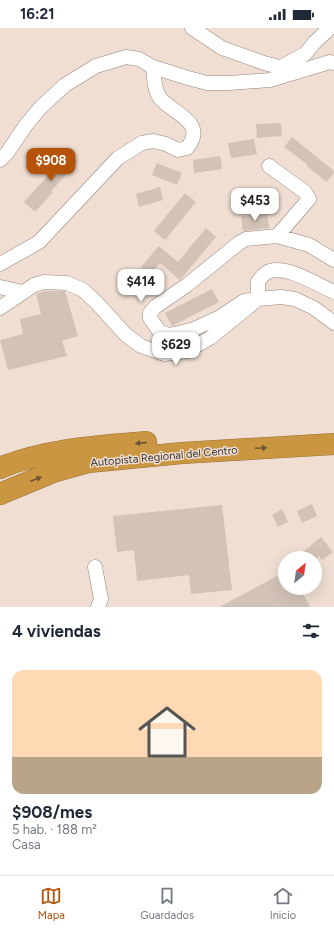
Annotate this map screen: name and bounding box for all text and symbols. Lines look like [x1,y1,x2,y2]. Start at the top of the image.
text: 16:21 [20,5,55,23]
pin: $908 [27,148,75,182]
text: $908 [35,153,67,168]
pin: $453 [231,188,279,222]
text: $453 [240,193,270,208]
pin: $414 [117,269,165,303]
text: $414 [126,274,156,289]
pin: $629 [152,332,200,366]
text: $629 [161,337,191,352]
one-way arrow [135,439,147,446]
street label: Autopista Regional del Centro [90,444,238,469]
one-way arrow [255,445,267,452]
one-way arrow [31,475,43,481]
north arrow [278,551,322,595]
map controls [278,551,322,595]
icon: filters [300,620,322,642]
text: 4 viviendas [12,621,101,641]
icon: home [131,696,203,768]
text: $908/mes [12,802,92,822]
text: 5 hab. · 188 m² [12,822,97,837]
text: Casa [12,837,41,852]
tab: Mapa [38,885,65,922]
tab: Guardados [140,885,194,922]
tab: Inicio [270,885,296,922]

